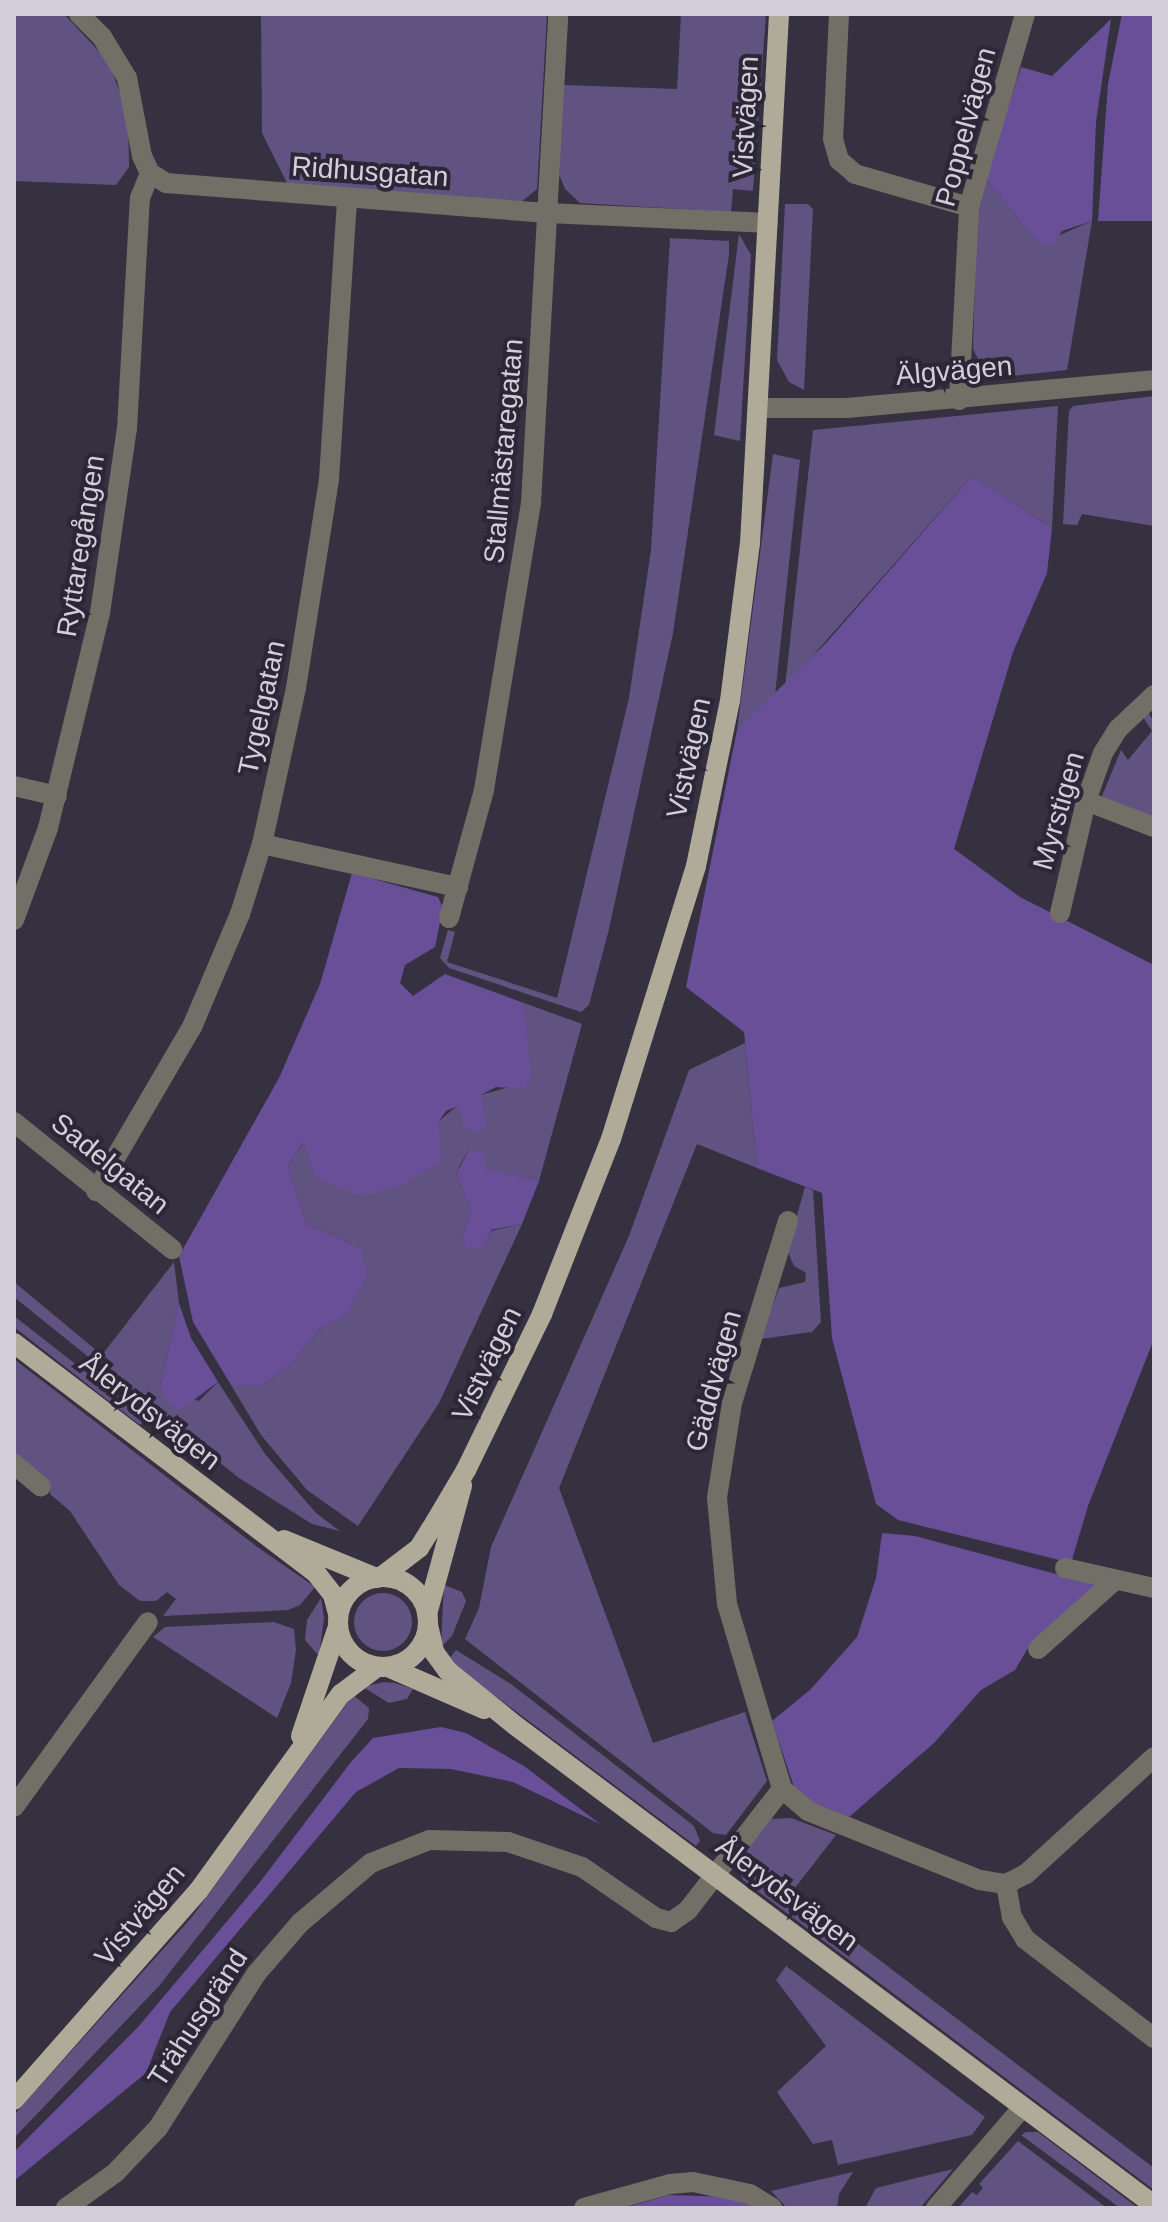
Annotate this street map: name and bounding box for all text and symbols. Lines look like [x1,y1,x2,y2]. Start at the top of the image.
street label: Poppelvägen [929,44,1003,210]
street label: Vistvägen [726,55,766,179]
street label: Ridhusgatan [290,150,450,194]
street label: Stallmästaregatan [477,337,531,565]
street label: Älgvägen [894,349,1014,393]
street label: Ryttaregången [50,453,112,639]
street label: Tygelgatan [231,638,293,778]
street label: Vistvägen [660,695,718,821]
street label: Myrstigen [1026,748,1092,874]
street label: Sadelgatan [44,1106,176,1222]
street label: Vistvägen [445,1302,529,1426]
street label: Gäddvägen [679,1307,749,1455]
street label: Ålerydsvägen [73,1347,227,1477]
street label: Ålerydsvägen [709,1830,865,1958]
street label: Vistvägen [88,1857,192,1973]
street label: Trähusgränd [141,1943,255,2093]

